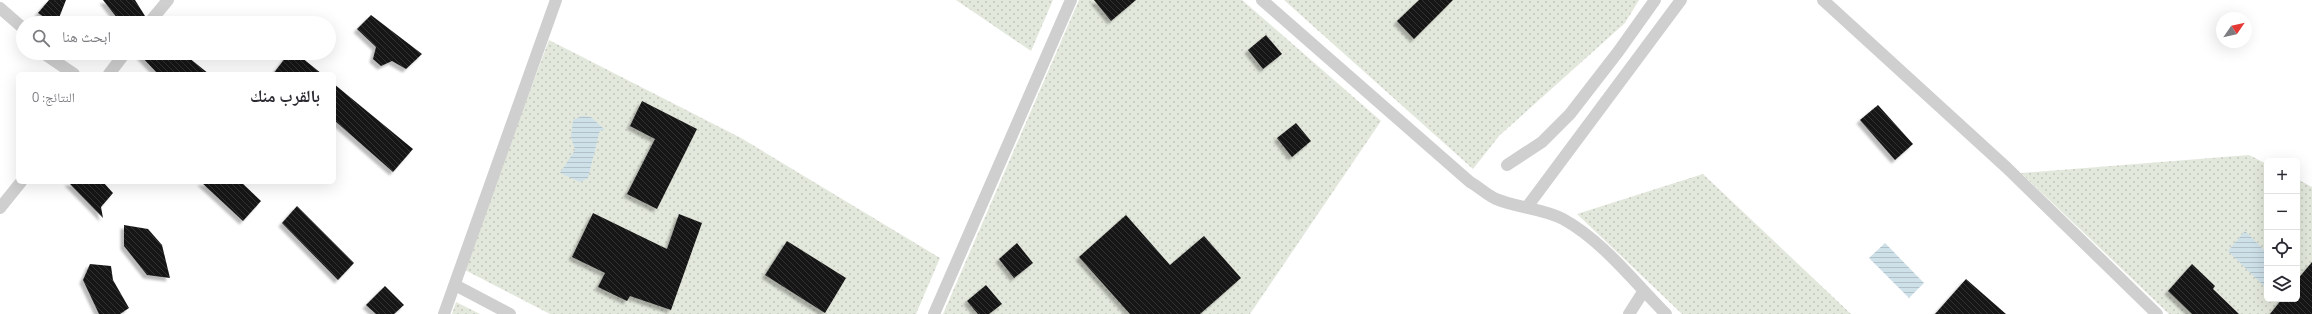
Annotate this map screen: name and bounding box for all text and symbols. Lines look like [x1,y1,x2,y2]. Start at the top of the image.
north arrow [2216,12,2252,48]
search box [16,16,336,60]
text: ابحث هنا [62,25,111,48]
icon: search [30,27,52,49]
text: بالقرب منك [250,83,320,109]
text: النتائج: 0 [32,87,75,107]
map controls [2264,158,2300,302]
button: + [2264,158,2300,194]
button: − [2264,194,2300,230]
button: locate [2264,230,2300,266]
button: layers [2264,266,2300,302]

